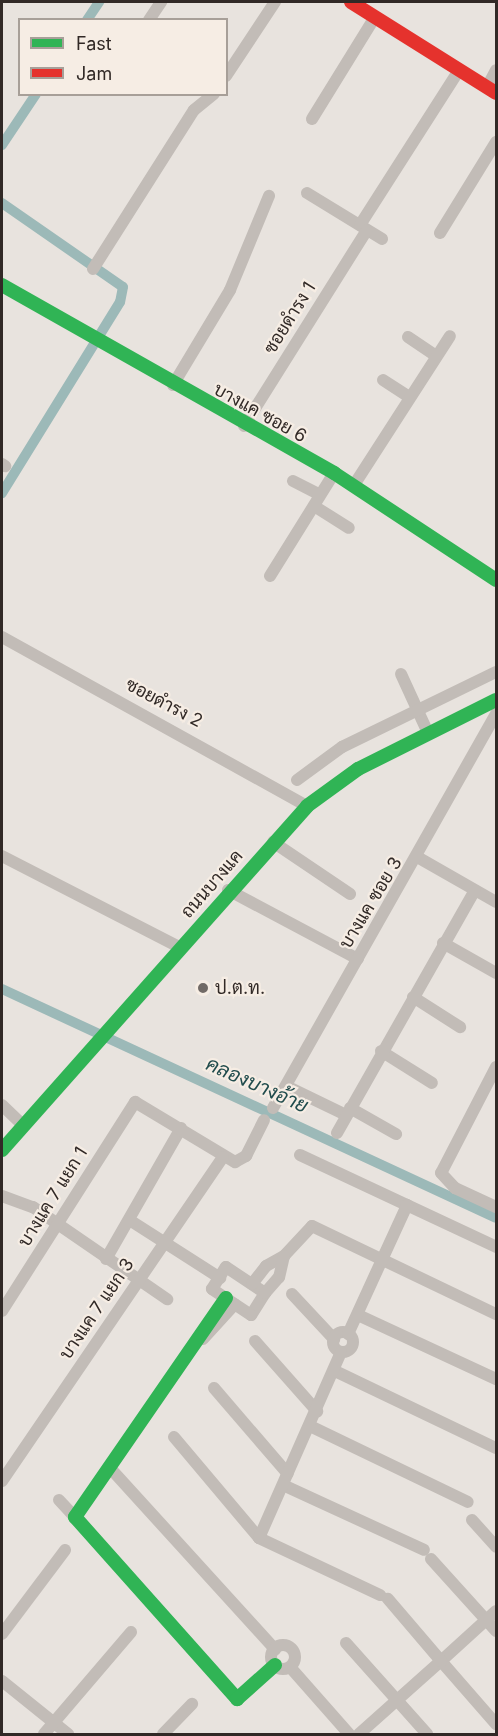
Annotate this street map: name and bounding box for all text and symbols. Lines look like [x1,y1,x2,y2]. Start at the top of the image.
legend [18,18,228,96]
text: Fast [76,33,112,54]
text: Jam [76,63,112,84]
street label: ซอยดำรง 1 [259,278,321,358]
street label: บางแค ซอย 6 [210,379,310,447]
street label: ซอยดำรง 2 [122,674,206,732]
street label: ถนนบางแค [177,846,247,922]
street label: บางแค ซอย 3 [335,853,407,953]
place label: ป.ต.ท. [215,977,265,999]
marker: ป.ต.ท. [196,981,210,995]
water label: คลองบางอ้าย [202,1052,312,1118]
street label: บางแค 7 แยก 1 [14,1143,92,1251]
street label: บางแค 7 แยก 3 [55,1254,139,1364]

